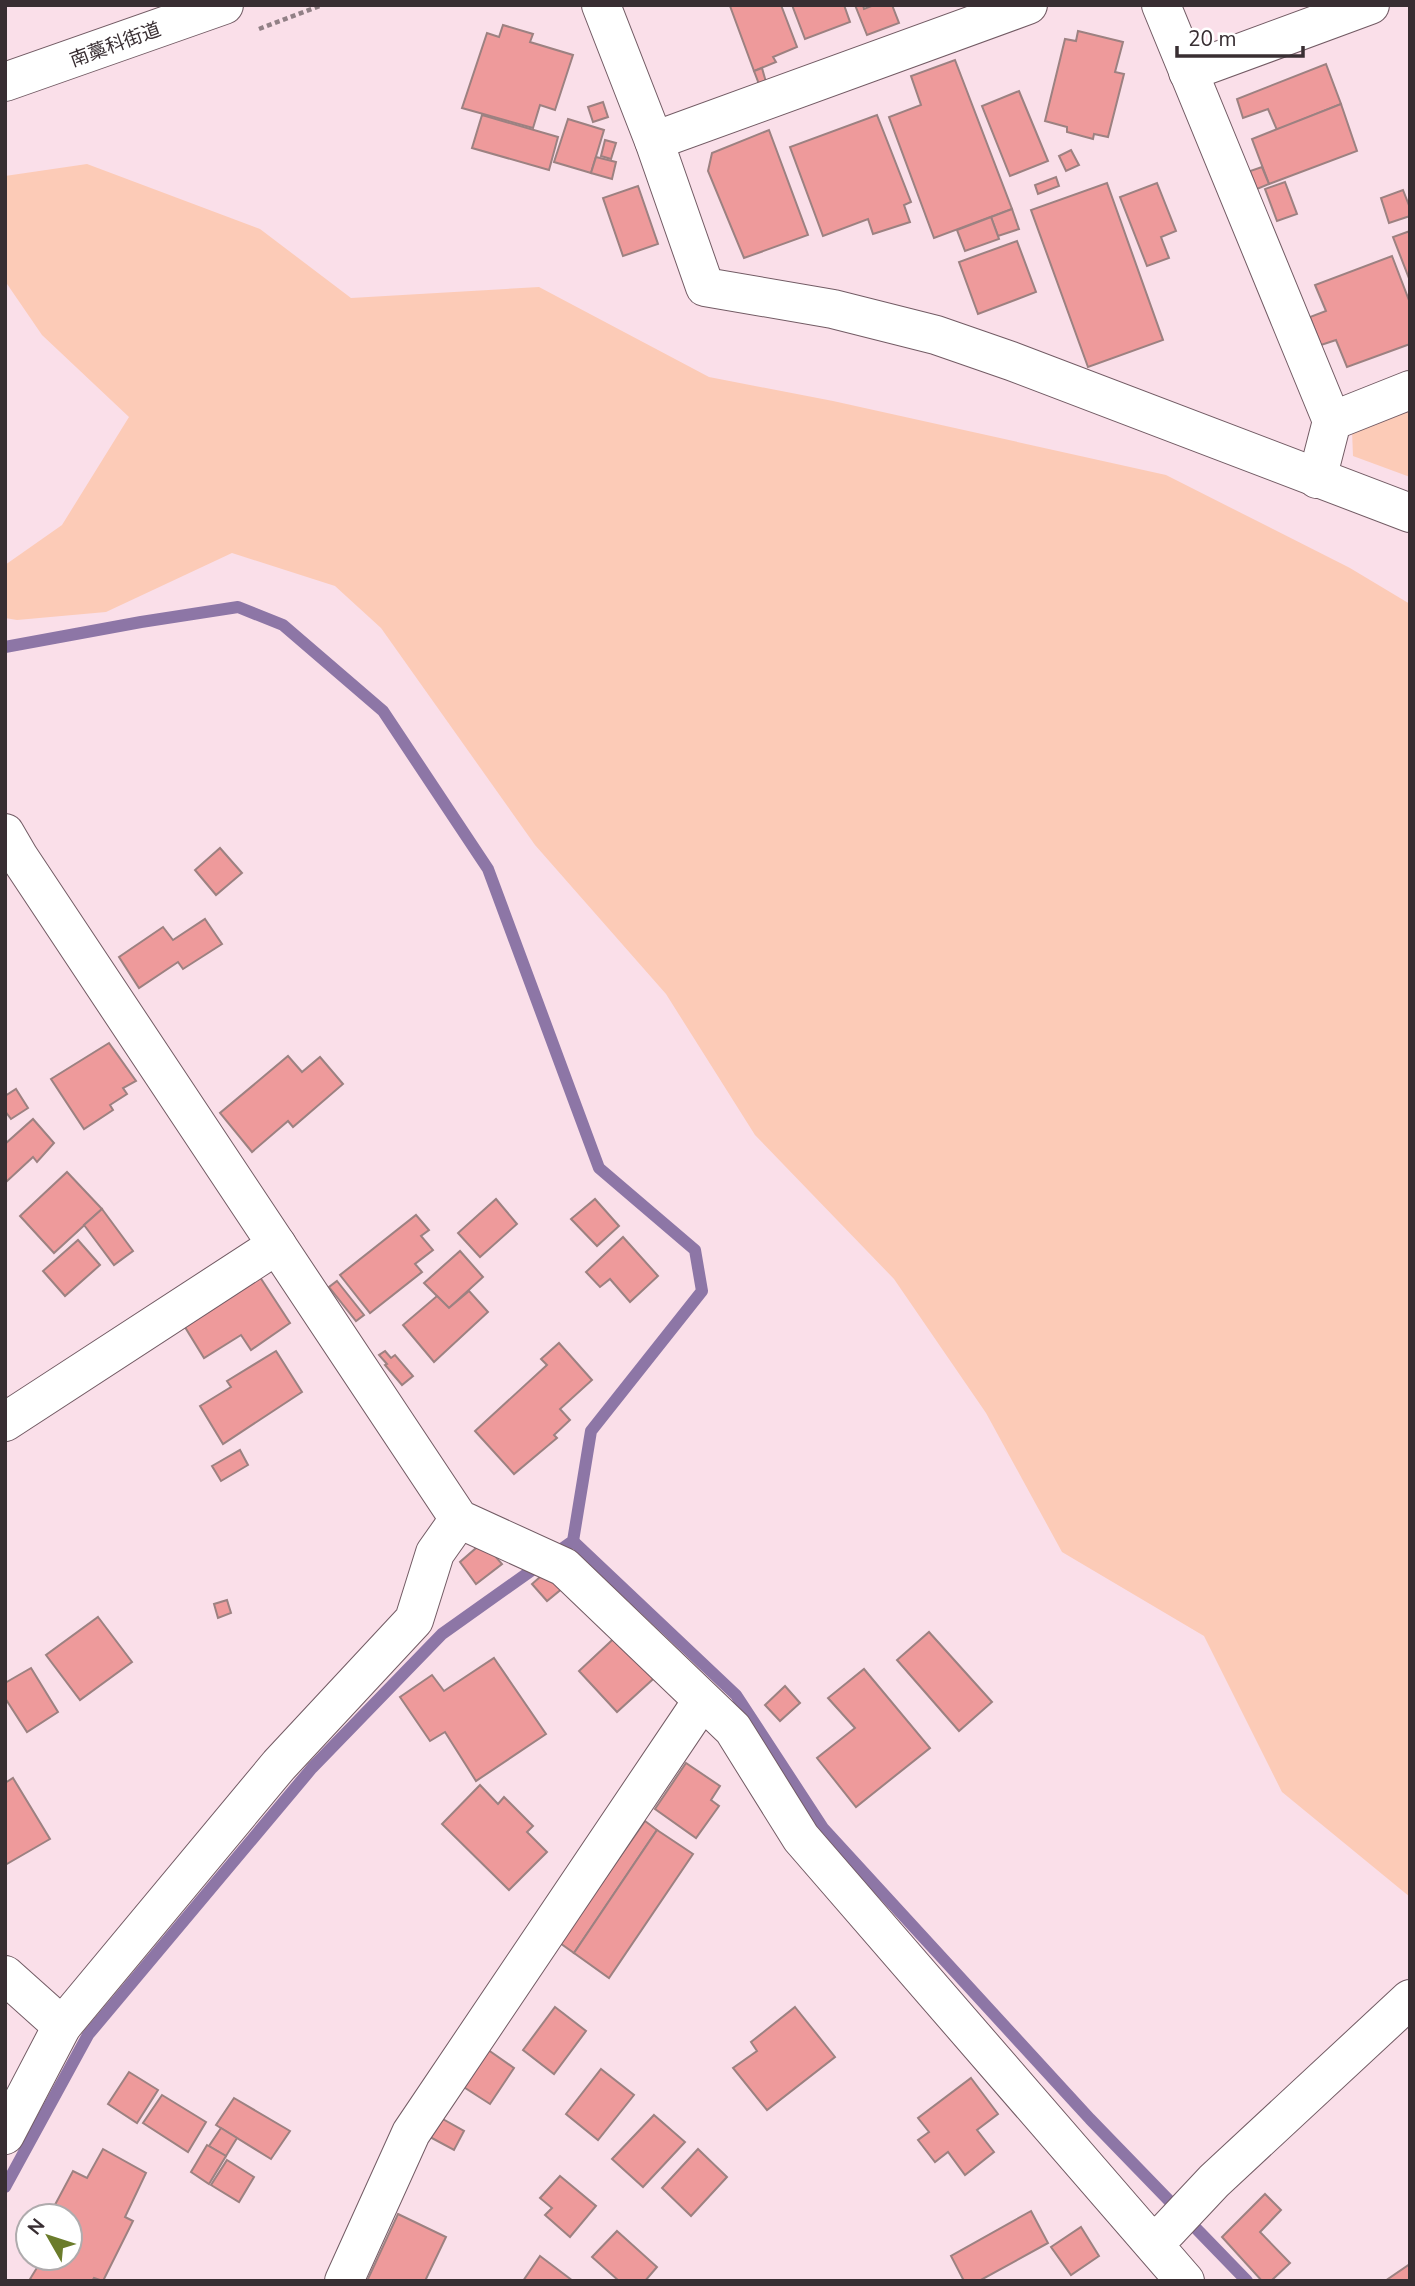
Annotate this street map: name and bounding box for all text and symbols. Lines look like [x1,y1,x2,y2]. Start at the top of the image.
scale bar [1177,14,1303,58]
street label: 南藁科街道 [66,16,164,73]
text: 20 m [1188,25,1237,53]
north arrow [14,2202,84,2272]
text: N [22,2213,51,2241]

